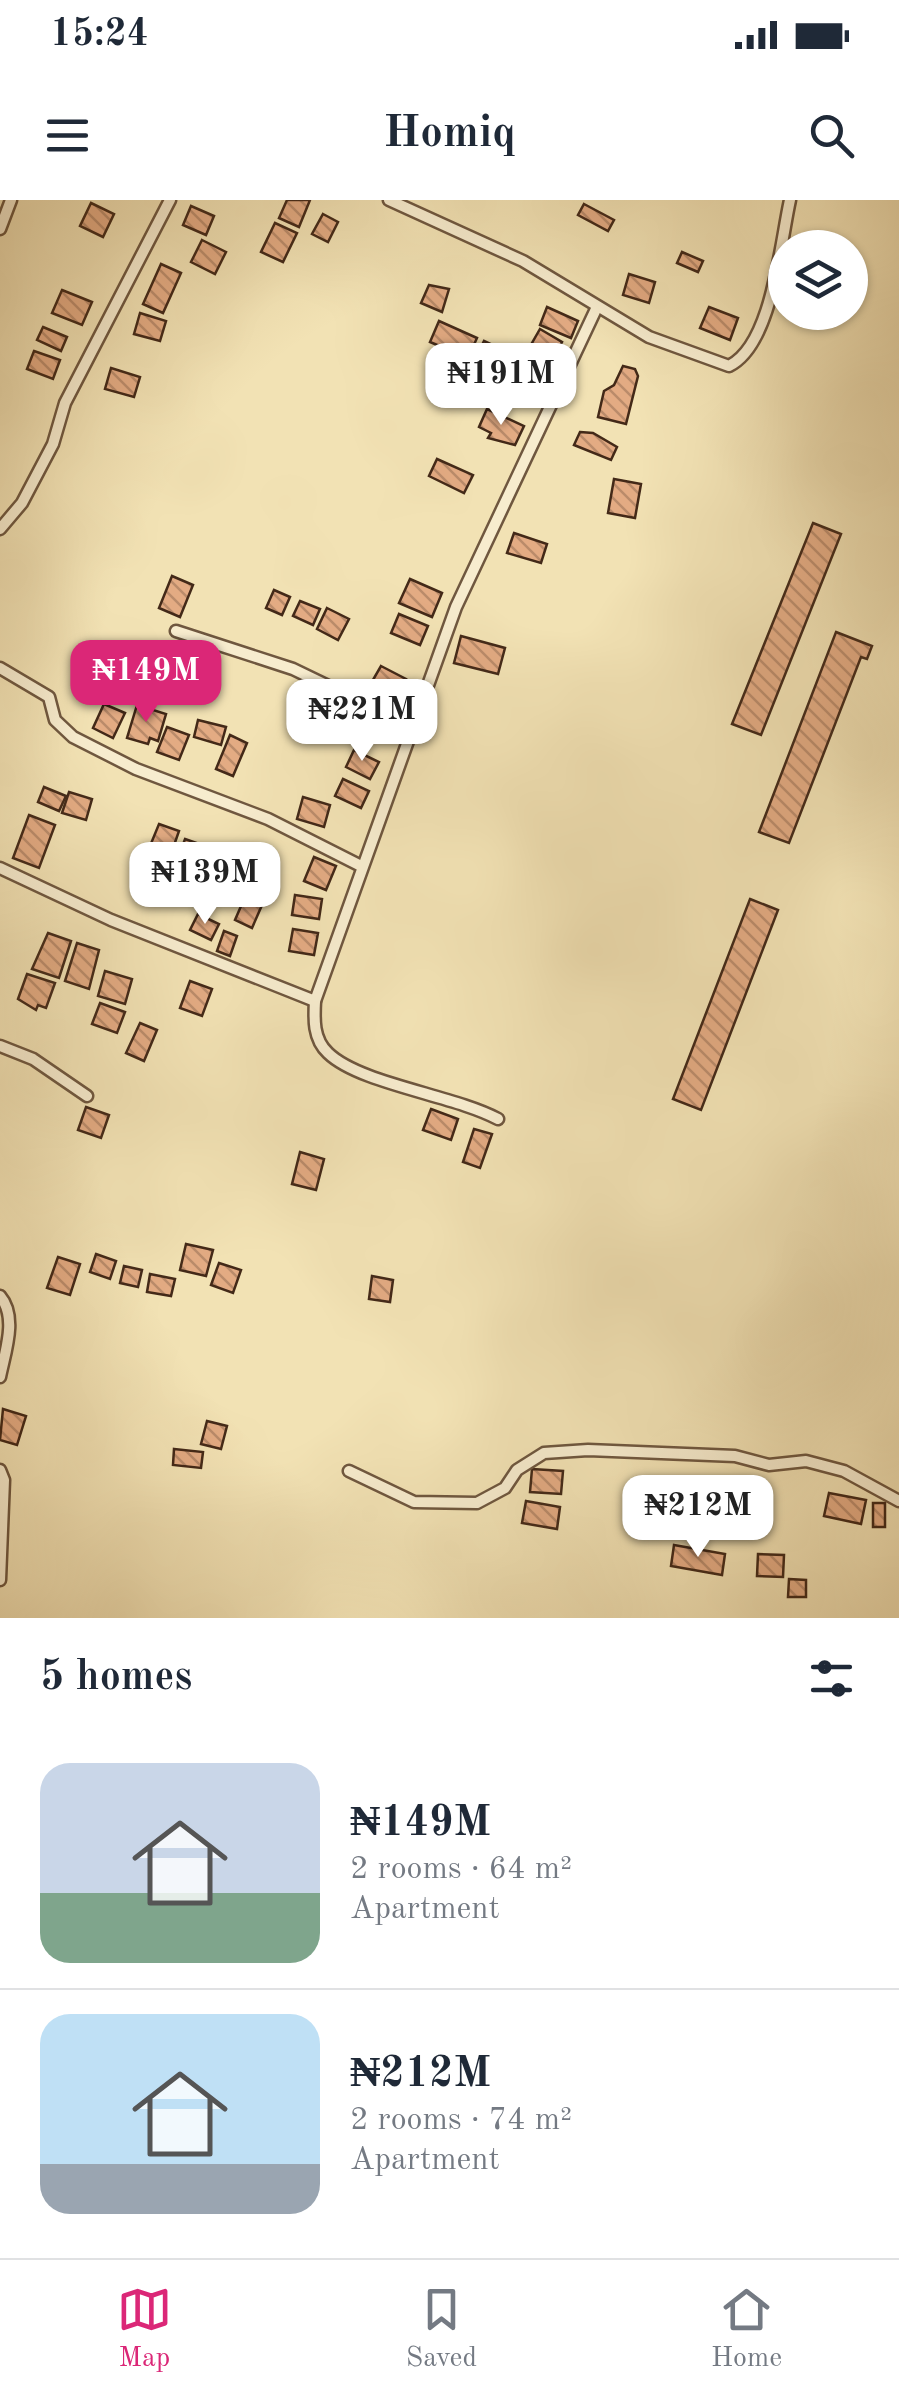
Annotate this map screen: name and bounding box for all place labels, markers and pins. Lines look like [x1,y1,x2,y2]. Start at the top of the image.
pin: ₦191M [431,343,571,428]
pin: ₦149M [76,640,216,725]
pin: ₦221M [292,679,432,764]
pin: ₦139M [135,842,275,927]
pin: ₦212M [628,1475,768,1560]

